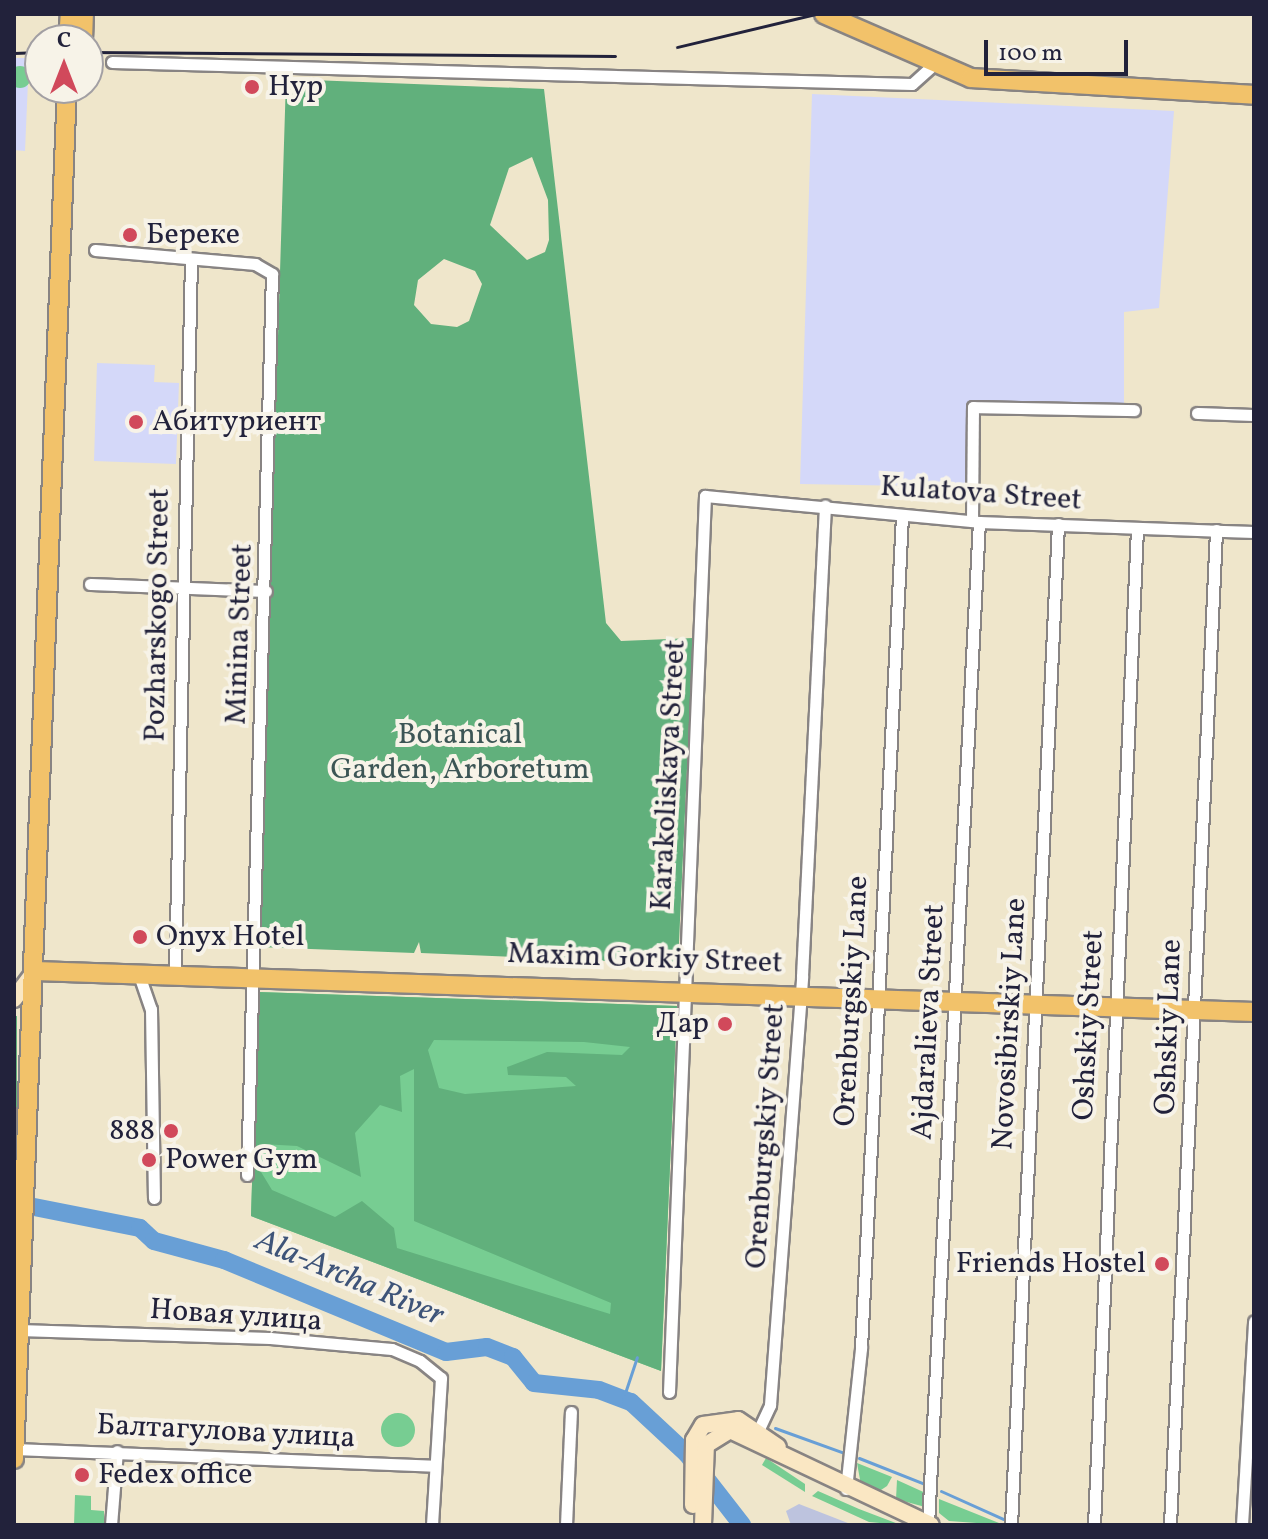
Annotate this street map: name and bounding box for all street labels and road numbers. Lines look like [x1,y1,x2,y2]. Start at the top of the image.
street label: Kulatova Street [879,469,1083,519]
street label: Pozharskogo Street [138,488,178,742]
street label: Minina Street [219,543,261,725]
street label: Karakoliskaya Street [644,639,694,911]
street label: Orenburgskiy Lane [827,874,877,1128]
street label: Novosibirskiy Lane [985,896,1035,1152]
street label: Ajdaralieva Street [905,903,953,1141]
street label: Oshskiy Street [1066,928,1112,1122]
street label: Maxim Gorkiy Street [506,936,784,982]
street label: Oshskiy Lane [1148,938,1190,1116]
street label: Orenburgskiy Street [739,1002,793,1270]
street label: Новая улица [148,1292,324,1340]
street label: Балтагулова улица [95,1407,357,1457]

